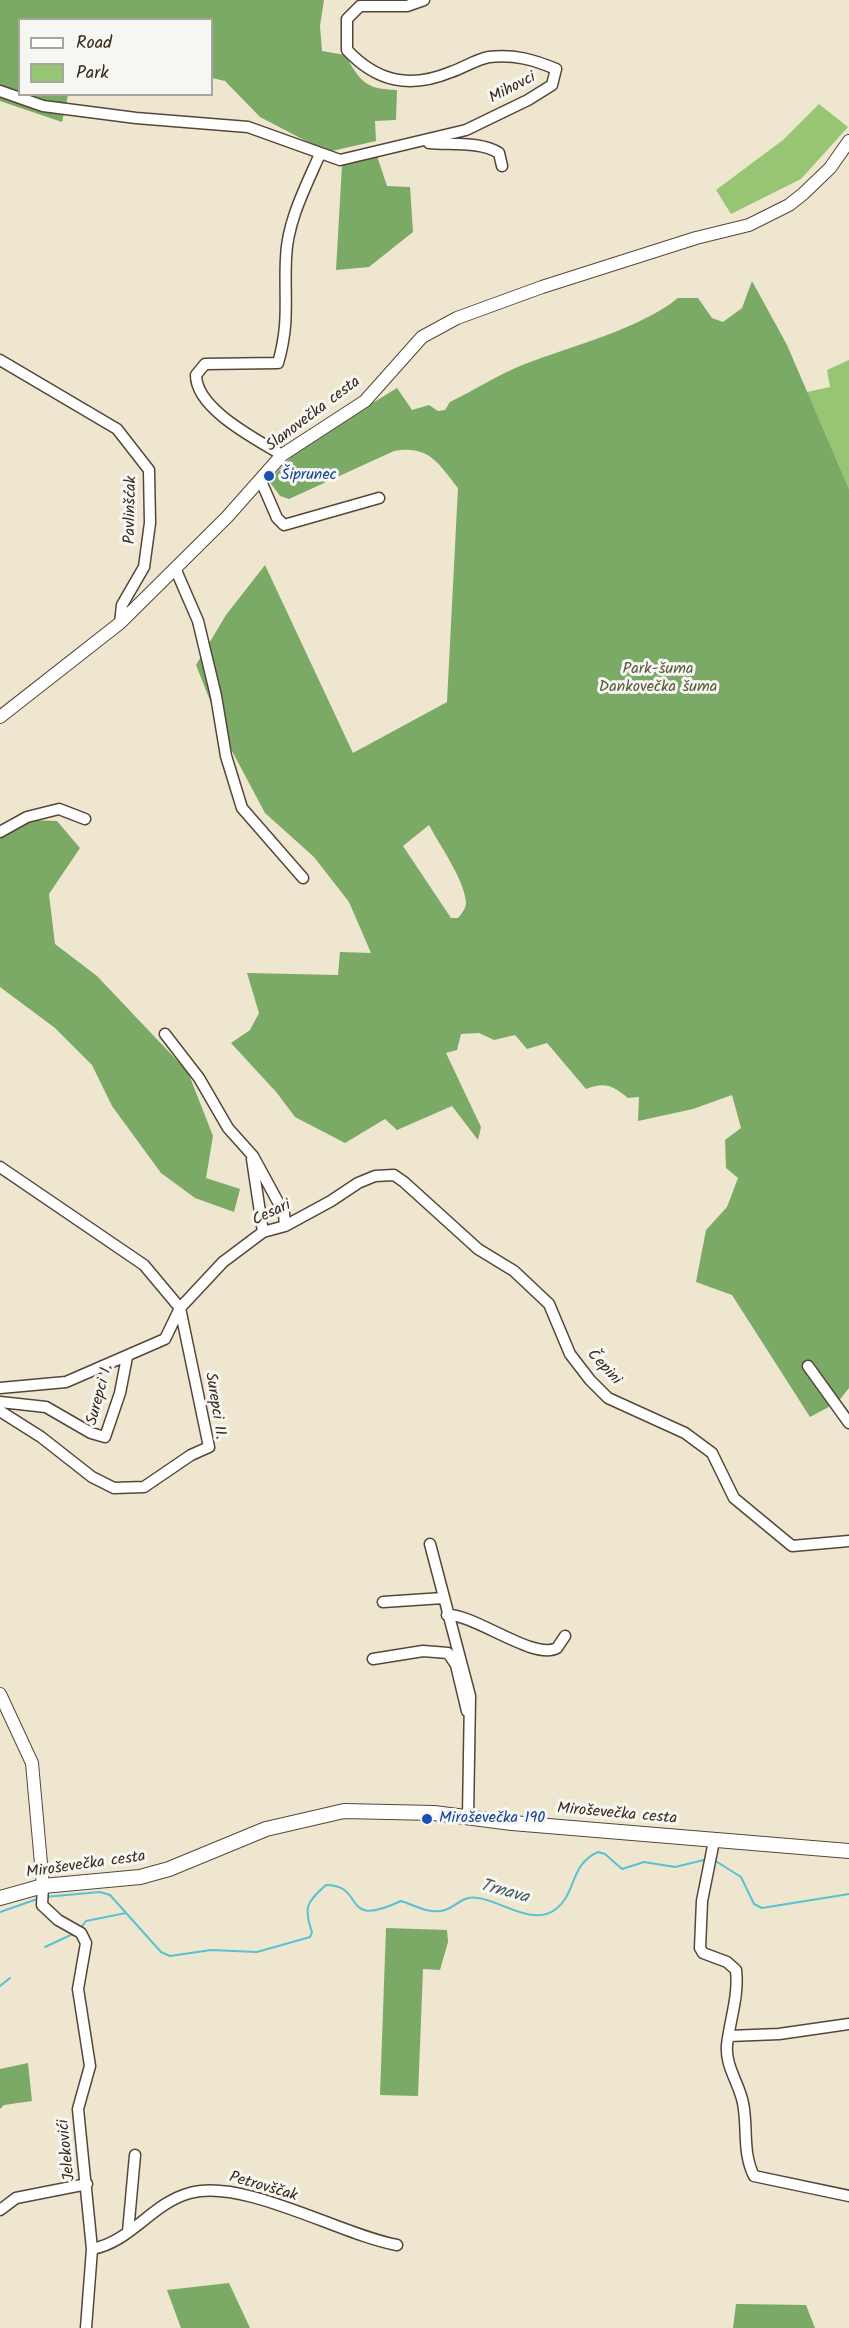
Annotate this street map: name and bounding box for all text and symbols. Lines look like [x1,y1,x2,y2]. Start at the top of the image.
legend [18,18,213,96]
text: Road [76,29,112,58]
text: Park [76,59,109,88]
street label: Mihovci [486,69,540,109]
street label: Slanovečka cesta [263,373,365,457]
place label: Šiprunec [281,466,337,486]
marker: Šiprunec [262,469,276,483]
street label: Pavlinšćak [122,476,142,544]
park label: Park-šuma Dankovečka šuma [599,660,717,698]
street label: Cesari [250,1197,294,1231]
street label: Čepini [582,1346,624,1390]
street label: Surepci I. [84,1362,118,1428]
street label: Surepci II. [199,1371,229,1441]
street label: Miroševečka cesta [556,1800,678,1830]
place label: Miroševečka 190 [439,1809,545,1829]
marker: Miroševečka 190 [420,1812,434,1826]
street label: Miroševečka cesta [25,1848,147,1884]
water label: Trnava [477,1876,531,1910]
street label: Jelekovići [55,2118,81,2182]
street label: Petrovščak [227,2169,299,2207]

